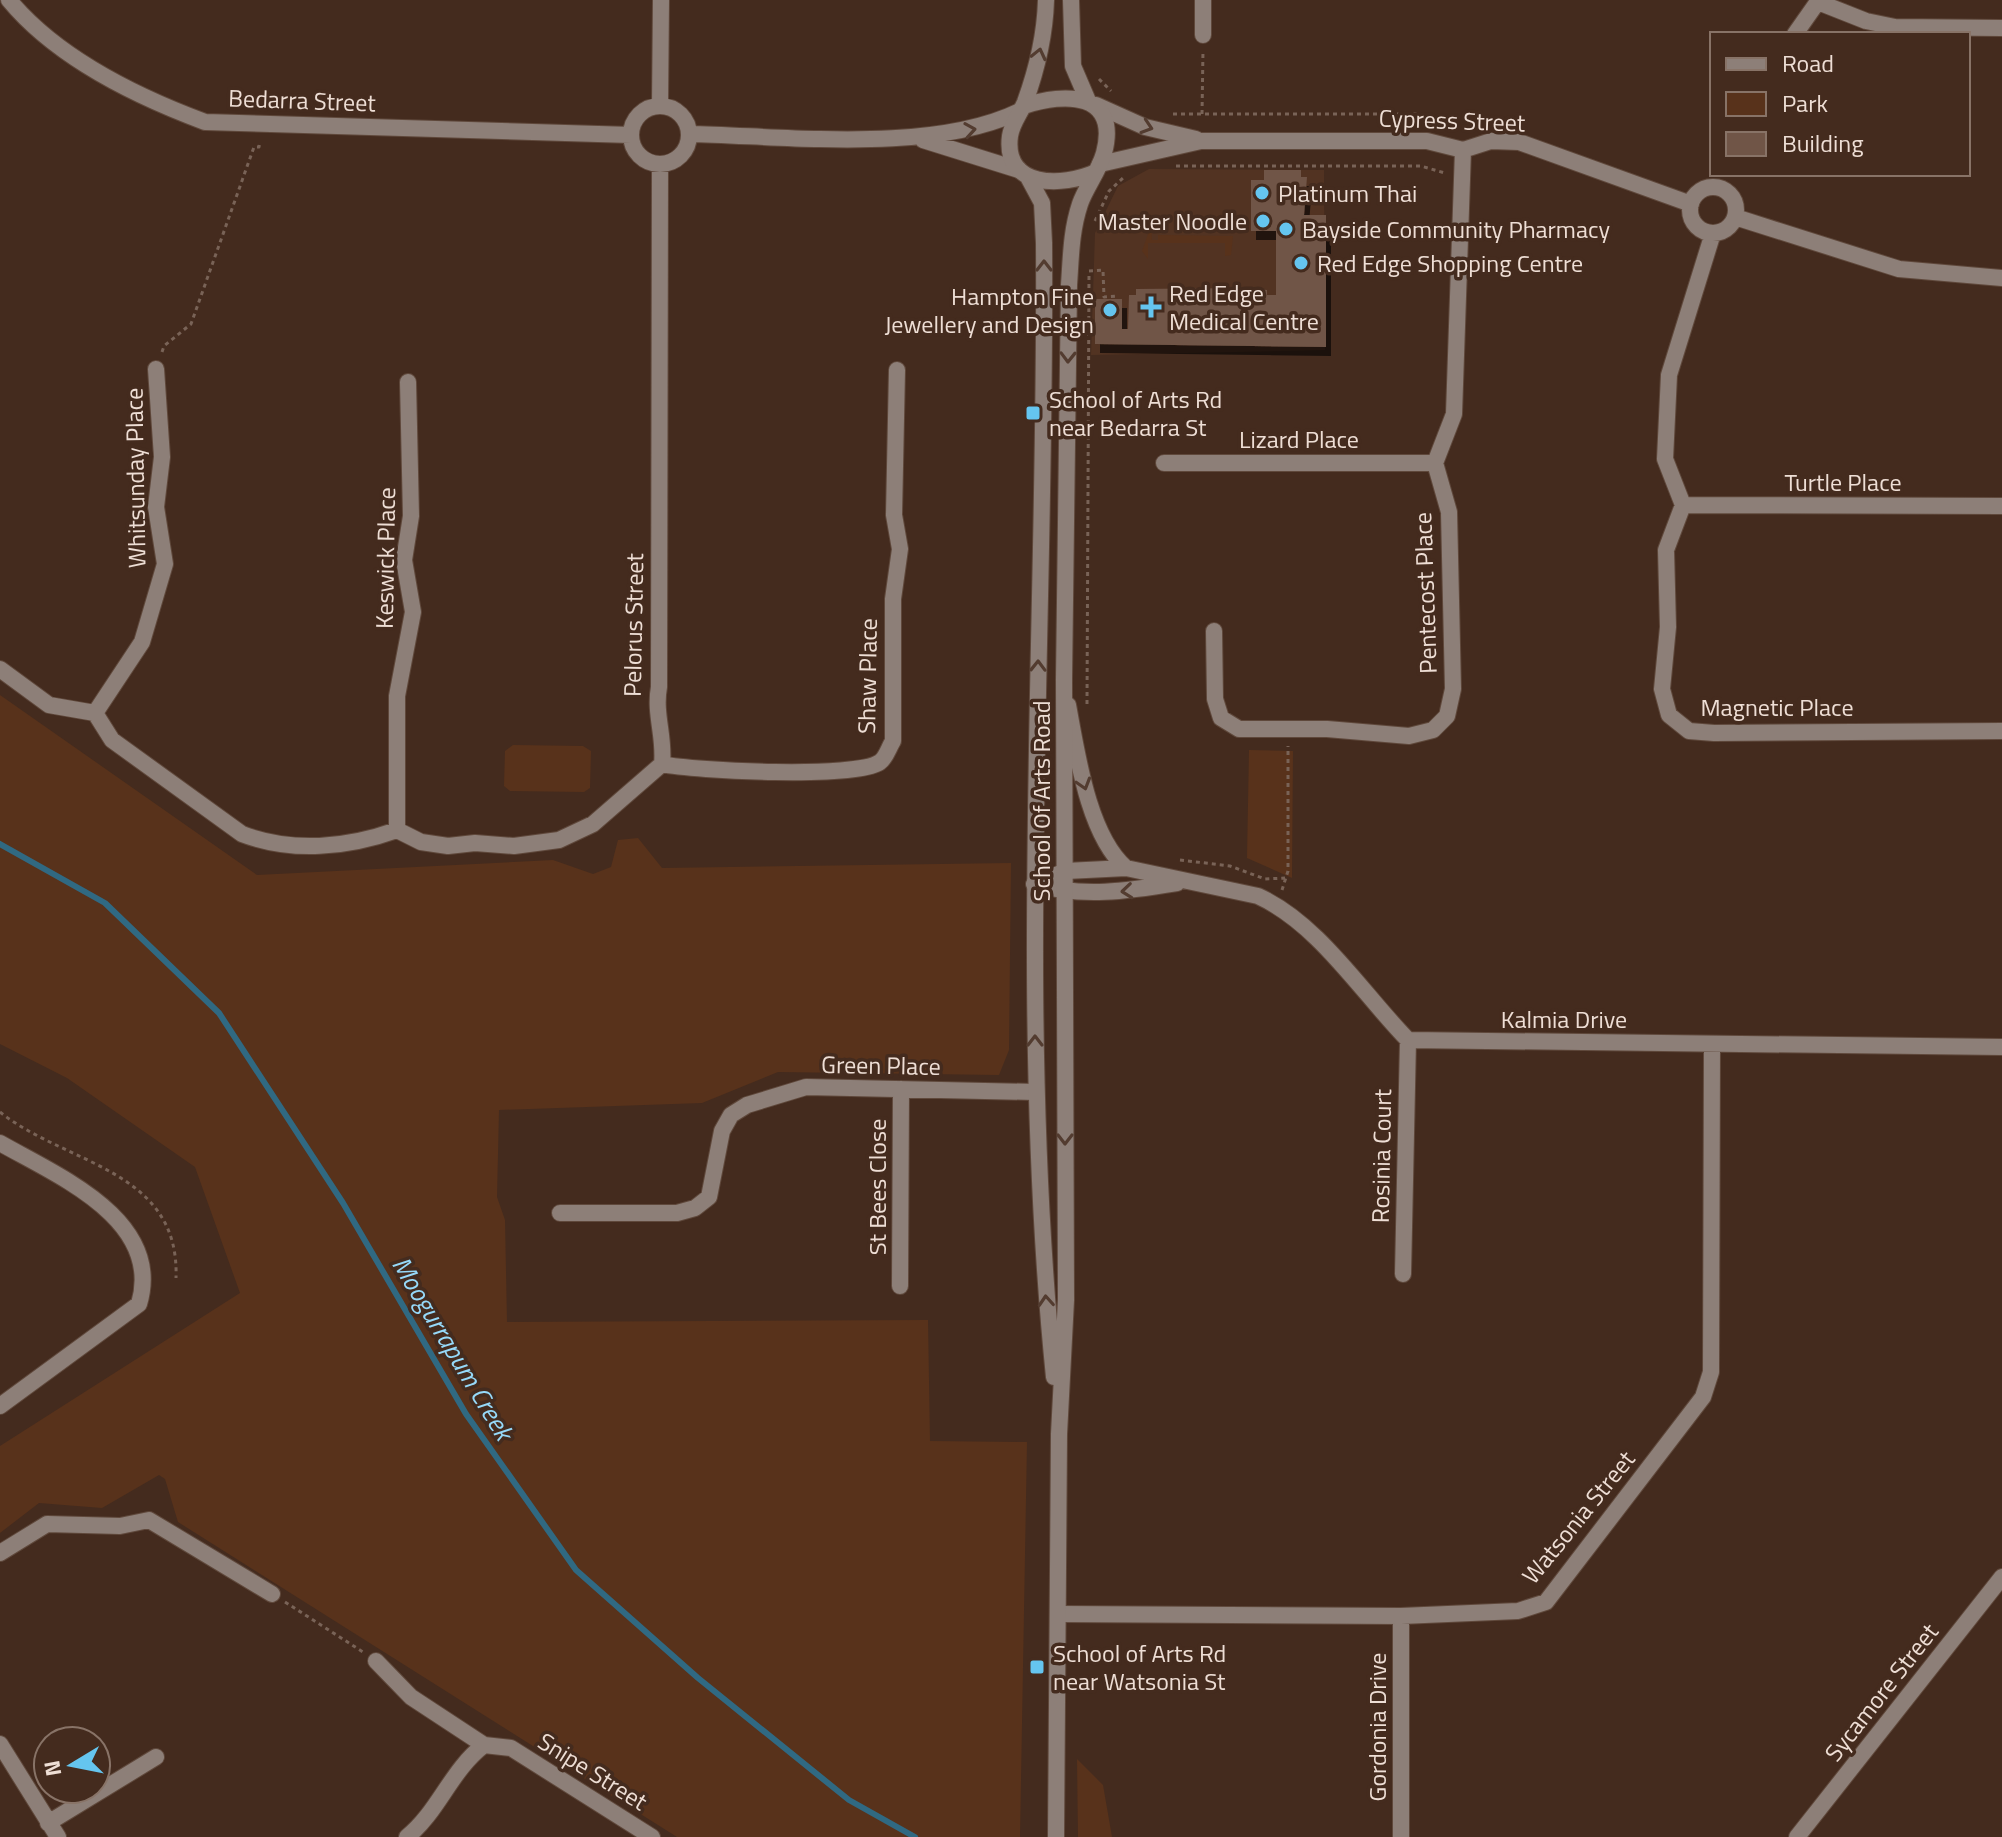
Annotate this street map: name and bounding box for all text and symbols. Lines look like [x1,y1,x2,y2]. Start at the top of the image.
legend [1710,32,1970,176]
text: Road [1782,45,1834,81]
one-way arrow [1030,47,1047,61]
street label: Bedarra Street [228,79,377,121]
text: Park [1782,85,1828,121]
street label: Cypress Street [1378,99,1526,141]
one-way arrow [1140,117,1154,133]
one-way arrow [963,122,977,139]
text: Building [1782,125,1864,161]
place label: Platinum Thai [1278,175,1417,211]
marker: Platinum Thai [1253,184,1271,202]
place label: Master Noodle [1098,203,1247,239]
place label: Bayside Community Pharmacy [1302,211,1610,247]
marker: Master Noodle [1254,212,1272,230]
marker: Bayside Community Pharmacy [1277,220,1295,238]
place label: Red Edge Shopping Centre [1317,245,1583,281]
marker: Red Edge Shopping Centre [1292,254,1310,272]
one-way arrow [1035,259,1053,272]
place label: Red Edge Medical Centre [1169,275,1319,339]
place label: Hampton Fine Jewellery and Design [884,278,1094,342]
marker: Red Edge Medical Centre [1140,296,1162,318]
marker: Hampton Fine Jewellery and Design [1101,301,1119,319]
one-way arrow [1059,351,1077,364]
place label: School of Arts Rd near Bedarra St [1049,381,1222,445]
street label: Whitsunday Place [115,388,155,568]
marker: School of Arts Rd near Bedarra St [1024,404,1042,422]
street label: Lizard Place [1239,421,1359,457]
street label: Turtle Place [1784,464,1902,500]
street label: Keswick Place [366,487,404,629]
street label: Pentecost Place [1404,512,1446,674]
street label: Pelorus Street [614,552,652,697]
street label: Shaw Place [848,618,886,734]
one-way arrow [1030,659,1047,672]
street label: Magnetic Place [1700,689,1854,725]
street label: School Of Arts Road [1023,700,1059,902]
one-way arrow [1075,776,1091,790]
one-way arrow [1120,882,1133,899]
street label: Kalmia Drive [1501,1001,1627,1037]
one-way arrow [1026,1034,1044,1047]
street label: Green Place [821,1046,941,1084]
street label: Rosinia Court [1362,1088,1400,1223]
street label: St Bees Close [859,1119,895,1255]
one-way arrow [1056,1133,1074,1146]
water label: Moogurrapum Creek [383,1249,525,1450]
one-way arrow [1038,1294,1055,1307]
street label: Watsonia Street [1513,1442,1643,1591]
street label: Sycamore Street [1815,1615,1947,1769]
place label: School of Arts Rd near Watsonia St [1053,1635,1226,1699]
street label: Gordonia Drive [1359,1653,1395,1801]
marker: School of Arts Rd near Watsonia St [1028,1658,1046,1676]
street label: Snipe Street [531,1723,655,1819]
north arrow [32,1725,112,1805]
text: N [34,1758,70,1779]

